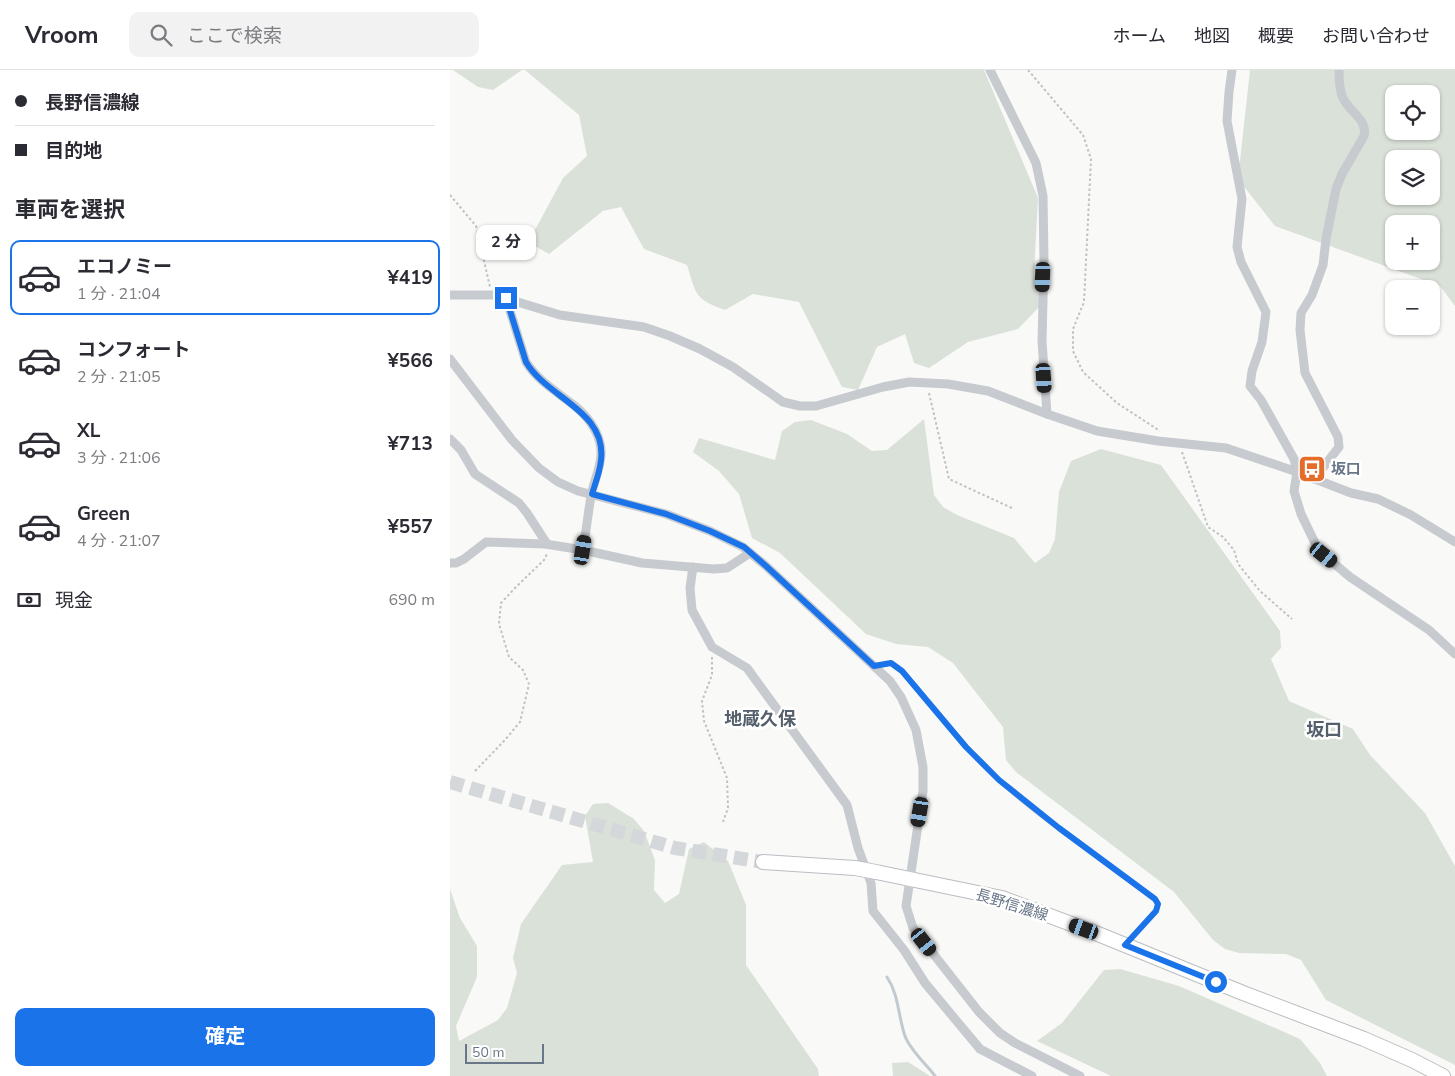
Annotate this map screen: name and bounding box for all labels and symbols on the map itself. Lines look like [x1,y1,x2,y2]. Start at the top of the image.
callout: 2 分 [476,226,536,260]
car [1034,262,1051,292]
route end [495,287,517,309]
car [1035,363,1052,393]
bus stop icon: 坂口 [1297,454,1327,484]
place label: 坂口 [1331,459,1361,479]
car [573,534,592,566]
car [1307,540,1340,570]
district label: 地蔵久保 [724,707,797,731]
district label: 坂口 [1306,718,1342,742]
car [910,796,929,828]
street label: 長野信濃線 [973,884,1051,926]
car [1067,917,1100,941]
car [908,926,939,958]
route start [1205,971,1227,993]
scale bar [465,1041,544,1064]

